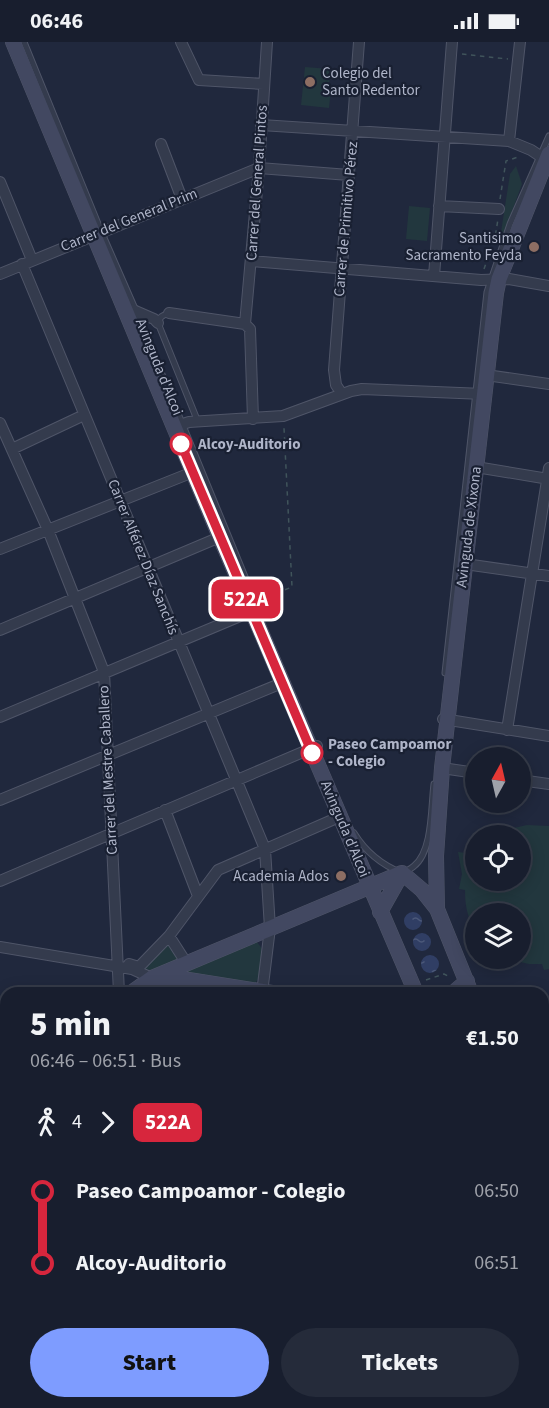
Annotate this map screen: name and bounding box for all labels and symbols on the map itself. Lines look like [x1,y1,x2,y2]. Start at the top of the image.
place label: Colegio del Santo Redentor [322,63,421,101]
marker: Colegio del Santo Redentor [303,75,317,89]
street label: Carrer del General Pintos [241,105,273,261]
street label: Carrer de Primitivo Pérez [329,141,363,297]
street label: Carrer del General Prim [57,183,201,257]
place label: Santisimo Sacramento Feyda [406,228,522,266]
marker: Santisimo Sacramento Feyda [527,240,541,254]
street label: Avinguda d'Alcoi [130,315,188,419]
marker: Alcoy-Auditorio [170,433,192,455]
place label: Alcoy-Auditorio [197,434,301,455]
street label: Avinguda de Xixona [451,465,487,589]
street label: Carrer Alférez Díaz Sanchís [102,476,184,638]
line badge: 522A [204,580,288,618]
street label: Carrer del Mestre Caballero [93,685,123,855]
place label: Paseo Campoamor - Colegio [328,734,451,772]
marker: Paseo Campoamor - Colegio [301,742,323,764]
north arrow [465,747,531,813]
street label: Avinguda d'Alcoi [315,777,375,881]
place label: Academia Ados [233,866,329,887]
marker: Academia Ados [334,869,348,883]

